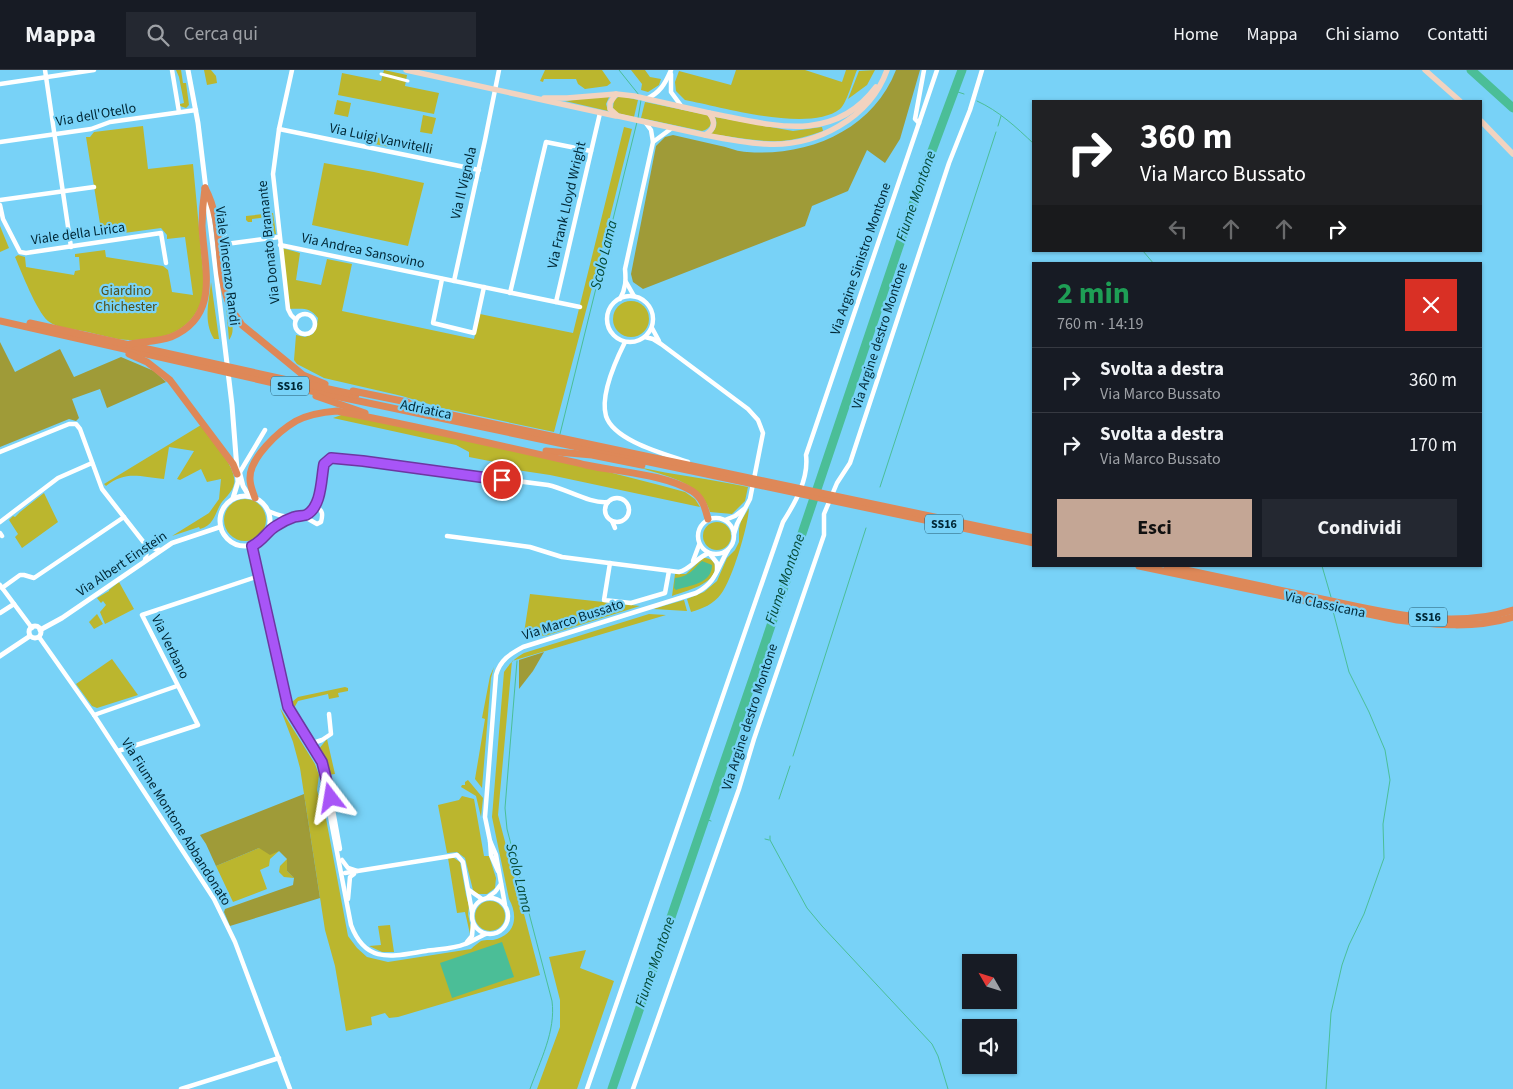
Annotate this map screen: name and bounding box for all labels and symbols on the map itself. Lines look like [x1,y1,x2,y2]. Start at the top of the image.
street label: Via dell'Otello [54,98,138,132]
street label: Via Luigi Vanvitelli [327,118,435,160]
street label: Via Frank Lloyd Wright [543,139,591,270]
street label: Via Il Vignola [446,145,482,221]
water label: Fiume Montone [891,148,941,244]
street label: Via Donato Bramante [253,179,285,305]
street label: Via Argine Sinistro Montone [825,180,897,338]
street label: Viale Vincenzo Randi [210,205,244,327]
street label: Viale della Lirica [30,218,126,250]
water label: Scolo Lama [585,218,623,292]
street label: Via Andrea Sansovino [299,228,427,274]
street label: Via Argine destro Montone [847,260,913,412]
park label: Giardino Chichester [95,281,157,317]
road number: SS16 [271,376,309,396]
street label: Adriatica [398,395,454,425]
pin [481,459,523,501]
road number: SS16 [925,514,963,534]
street label: Via Albert Einstein [73,526,171,602]
water label: Fiume Montone [760,531,810,627]
street label: Via Classicana [1283,587,1367,623]
street label: Via Marco Bussato [520,594,626,646]
road number: SS16 [1409,608,1447,626]
street label: Via Verbano [146,612,194,682]
street label: Via Argine destro Montone [717,641,783,793]
street label: Via Fiume Montone Abbandonato [116,734,236,910]
position arrow [304,771,356,823]
water label: Scolo Lama [500,841,538,915]
water label: Fiume Montone [630,914,680,1010]
north arrow [962,954,1018,1009]

